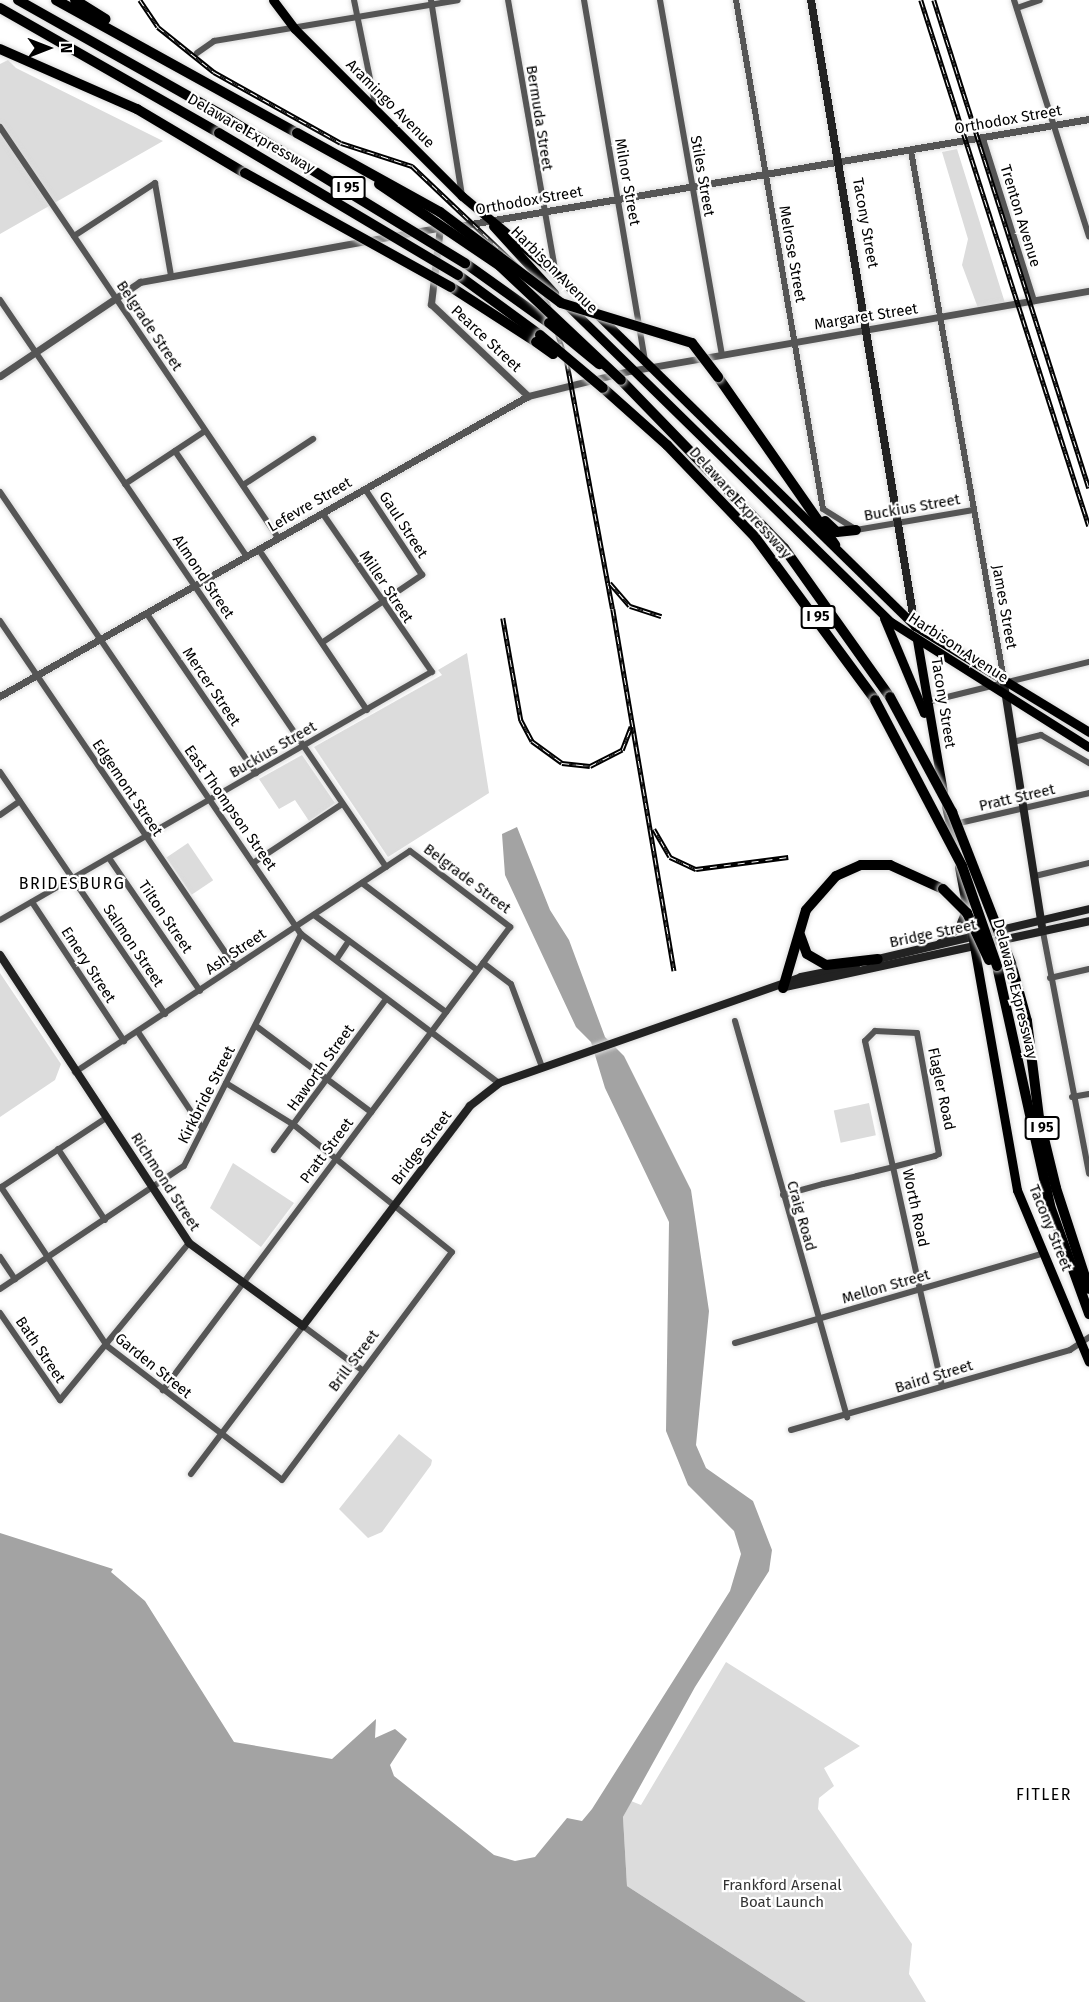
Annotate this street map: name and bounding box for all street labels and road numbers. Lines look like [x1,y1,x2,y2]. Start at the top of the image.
street label: Aramingo Avenue [342,56,438,152]
street label: Bermuda Street [522,64,556,172]
street label: Delaware Expressway [184,90,318,178]
street label: Orthodox Street [953,102,1063,138]
street label: Stiles Street [686,134,718,218]
street label: Milnor Street [610,137,644,227]
street label: Trenton Avenue [996,163,1044,269]
street label: Tacony Street [848,176,882,270]
road number: I 95 [330,177,366,199]
street label: Orthodox Street [474,183,584,219]
street label: Melrose Street [775,204,809,304]
street label: Harbison Avenue [507,223,601,317]
street label: Belgrade Street [112,278,186,374]
street label: Margaret Street [813,300,919,334]
street label: Pearce Street [447,302,525,376]
street label: Delaware Expressway [685,444,795,562]
street label: Lefevre Street [265,474,355,536]
street label: Gaul Street [375,488,431,562]
street label: Buckius Street [863,491,961,525]
street label: Almond Street [168,532,238,622]
street label: Miller Street [355,547,417,627]
street label: James Street [988,563,1020,651]
road number: I 95 [800,606,836,628]
street label: Harbison Avenue [905,609,1011,687]
street label: Mercer Street [178,644,244,730]
street label: Tacony Street [927,656,959,750]
street label: Buckius Street [226,718,320,782]
street label: Edgemont Street [88,736,166,840]
street label: East Thompson Street [180,742,280,874]
street label: Pratt Street [977,781,1057,815]
street label: Belgrade Street [420,840,514,918]
street label: Tilton Street [134,877,196,957]
street label: Salmon Street [99,901,167,991]
street label: Bridge Street [888,916,978,952]
street label: Delaware Expressway [989,917,1041,1061]
street label: Emery Street [57,924,119,1006]
street label: Ash Street [202,925,270,979]
street label: Haworth Street [284,1021,358,1115]
street label: Kirkbride Street [175,1043,239,1147]
street label: Flagler Road [923,1046,959,1132]
street label: Bridge Street [388,1107,456,1189]
street label: Pratt Street [297,1115,357,1187]
road number: I 95 [1024,1117,1060,1139]
street label: Richmond Street [127,1130,203,1234]
street label: Worth Road [898,1167,932,1249]
street label: Craig Road [782,1179,820,1253]
street label: Tacony Street [1025,1182,1075,1274]
street label: Mellon Street [840,1266,932,1308]
street label: Bath Street [11,1313,69,1387]
street label: Brill Street [325,1327,383,1395]
street label: Garden Street [111,1330,195,1402]
street label: Baird Street [893,1357,975,1397]

